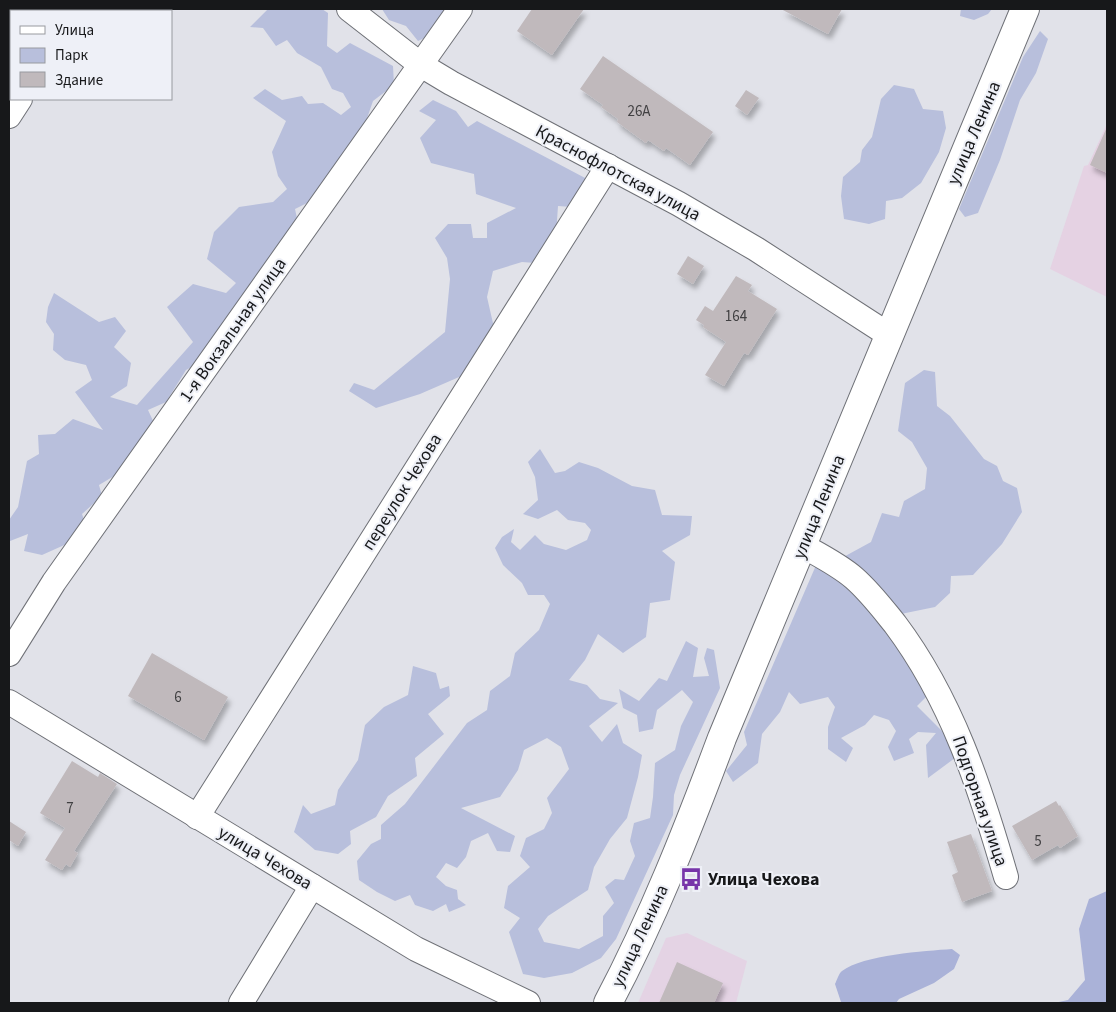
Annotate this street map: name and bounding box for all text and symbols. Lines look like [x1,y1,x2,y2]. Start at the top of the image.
legend [10,10,172,100]
text: Улица [55,20,94,41]
text: Парк [55,45,89,66]
text: Здание [55,70,103,91]
street label: улица Ленина [941,77,1007,189]
house number: 26А [627,101,651,122]
street label: Краснофлотская улица [531,119,705,227]
street label: 1-я Вокзальная улица [174,253,292,407]
house number: 164 [725,306,748,327]
street label: переулок Чехова [356,429,448,555]
street label: улица Ленина [787,451,851,563]
house number: 6 [174,687,182,708]
street label: Подгорная улица [946,732,1014,870]
house number: 7 [66,798,74,819]
street label: улица Чехова [213,820,317,896]
house number: 5 [1034,831,1042,852]
bus stop icon: Улица Чехова [678,866,704,892]
place label: Улица Чехова [708,867,819,892]
street label: улица Ленина [605,881,675,991]

